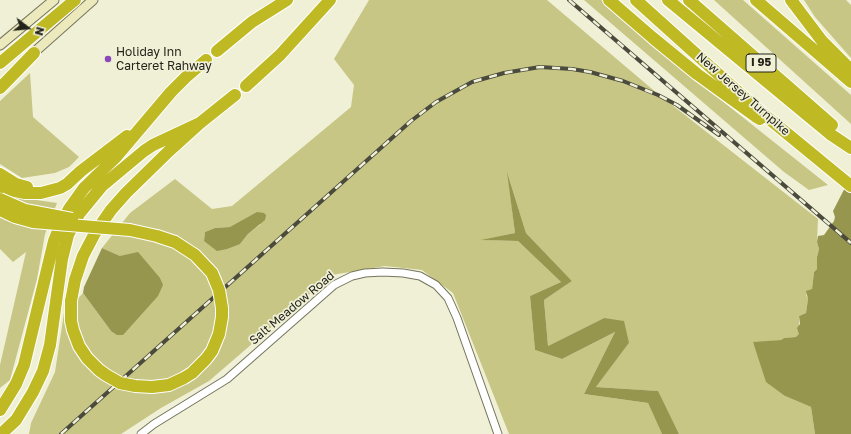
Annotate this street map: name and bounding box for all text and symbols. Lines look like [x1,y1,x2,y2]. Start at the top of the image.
north arrow [8,8,48,48]
text: N [33,26,47,37]
place label: Holiday Inn Carteret Rahway [116,45,212,73]
street label: New Jersey Turnpike [693,49,793,139]
marker: Holiday Inn Carteret Rahway [103,54,113,64]
road number: I 95 [746,54,776,72]
street label: Salt Meadow Road [247,268,337,348]

